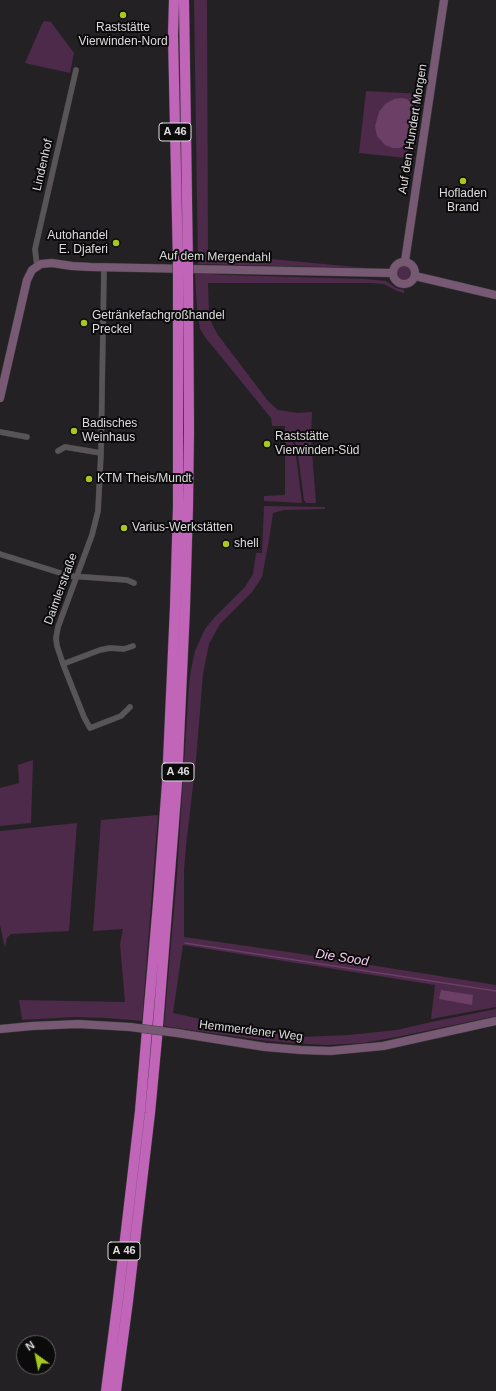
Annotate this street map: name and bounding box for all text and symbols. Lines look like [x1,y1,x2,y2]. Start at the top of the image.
marker: Raststätte Vierwinden-Nord [118,10,128,20]
place label: Raststätte Vierwinden-Nord [78,21,168,49]
street label: Auf den Hundert Morgen [396,63,430,195]
road number: A 46 [159,123,191,141]
street label: Lindenhof [30,138,56,192]
marker: Hofladen Brand [458,176,468,186]
place label: Hofladen Brand [439,187,487,215]
place label: Autohandel E. Djaferi [47,229,108,257]
marker: Autohandel E. Djaferi [111,238,121,248]
street label: Auf dem Mergendahl [159,249,271,265]
place label: Getränkefachgroßhandel Preckel [92,309,225,337]
marker: Getränkefachgroßhandel Preckel [79,318,89,328]
place label: Badisches Weinhaus [82,417,137,445]
marker: Badisches Weinhaus [69,426,79,436]
place label: Raststätte Vierwinden-Süd [275,430,359,458]
marker: Raststätte Vierwinden-Süd [262,439,272,449]
place label: KTM Theis/Mundt [97,472,192,486]
marker: KTM Theis/Mundt [84,474,94,484]
place label: Varius-Werkstätten [132,521,233,535]
marker: Varius-Werkstätten [119,523,129,533]
place label: shell [234,537,259,551]
marker: shell [221,539,231,549]
street label: Daimlerstraße [41,551,81,627]
road number: A 46 [162,763,194,781]
water label: Die Sood [314,946,370,970]
street label: Hemmerdener Weg [198,1017,304,1045]
road number: A 46 [108,1242,140,1260]
north arrow [16,1335,56,1375]
text: N [23,1339,37,1353]

